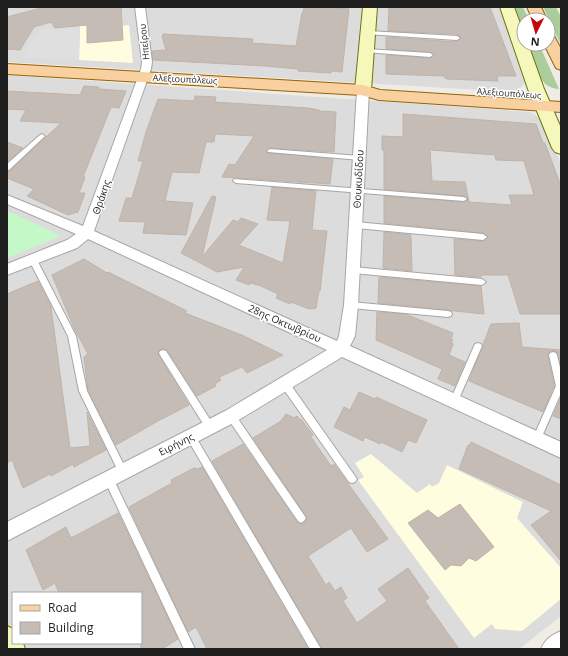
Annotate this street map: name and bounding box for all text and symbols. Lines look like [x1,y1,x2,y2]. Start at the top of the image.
north arrow [516,12,556,52]
street label: Ηπείρου [136,23,152,61]
text: N [530,35,540,50]
street label: Αλεξιουπόλεως [152,71,218,87]
street label: Αλεξιουπόλεως [476,84,542,102]
street label: Θουκυδίδου [349,149,367,209]
street label: Θράκης [89,177,114,216]
street label: 28ης Οκτωβρίου [246,301,324,345]
street label: Ειρήνης [156,429,196,459]
legend [12,592,142,644]
text: Road [48,599,77,616]
text: Building [48,619,94,636]

